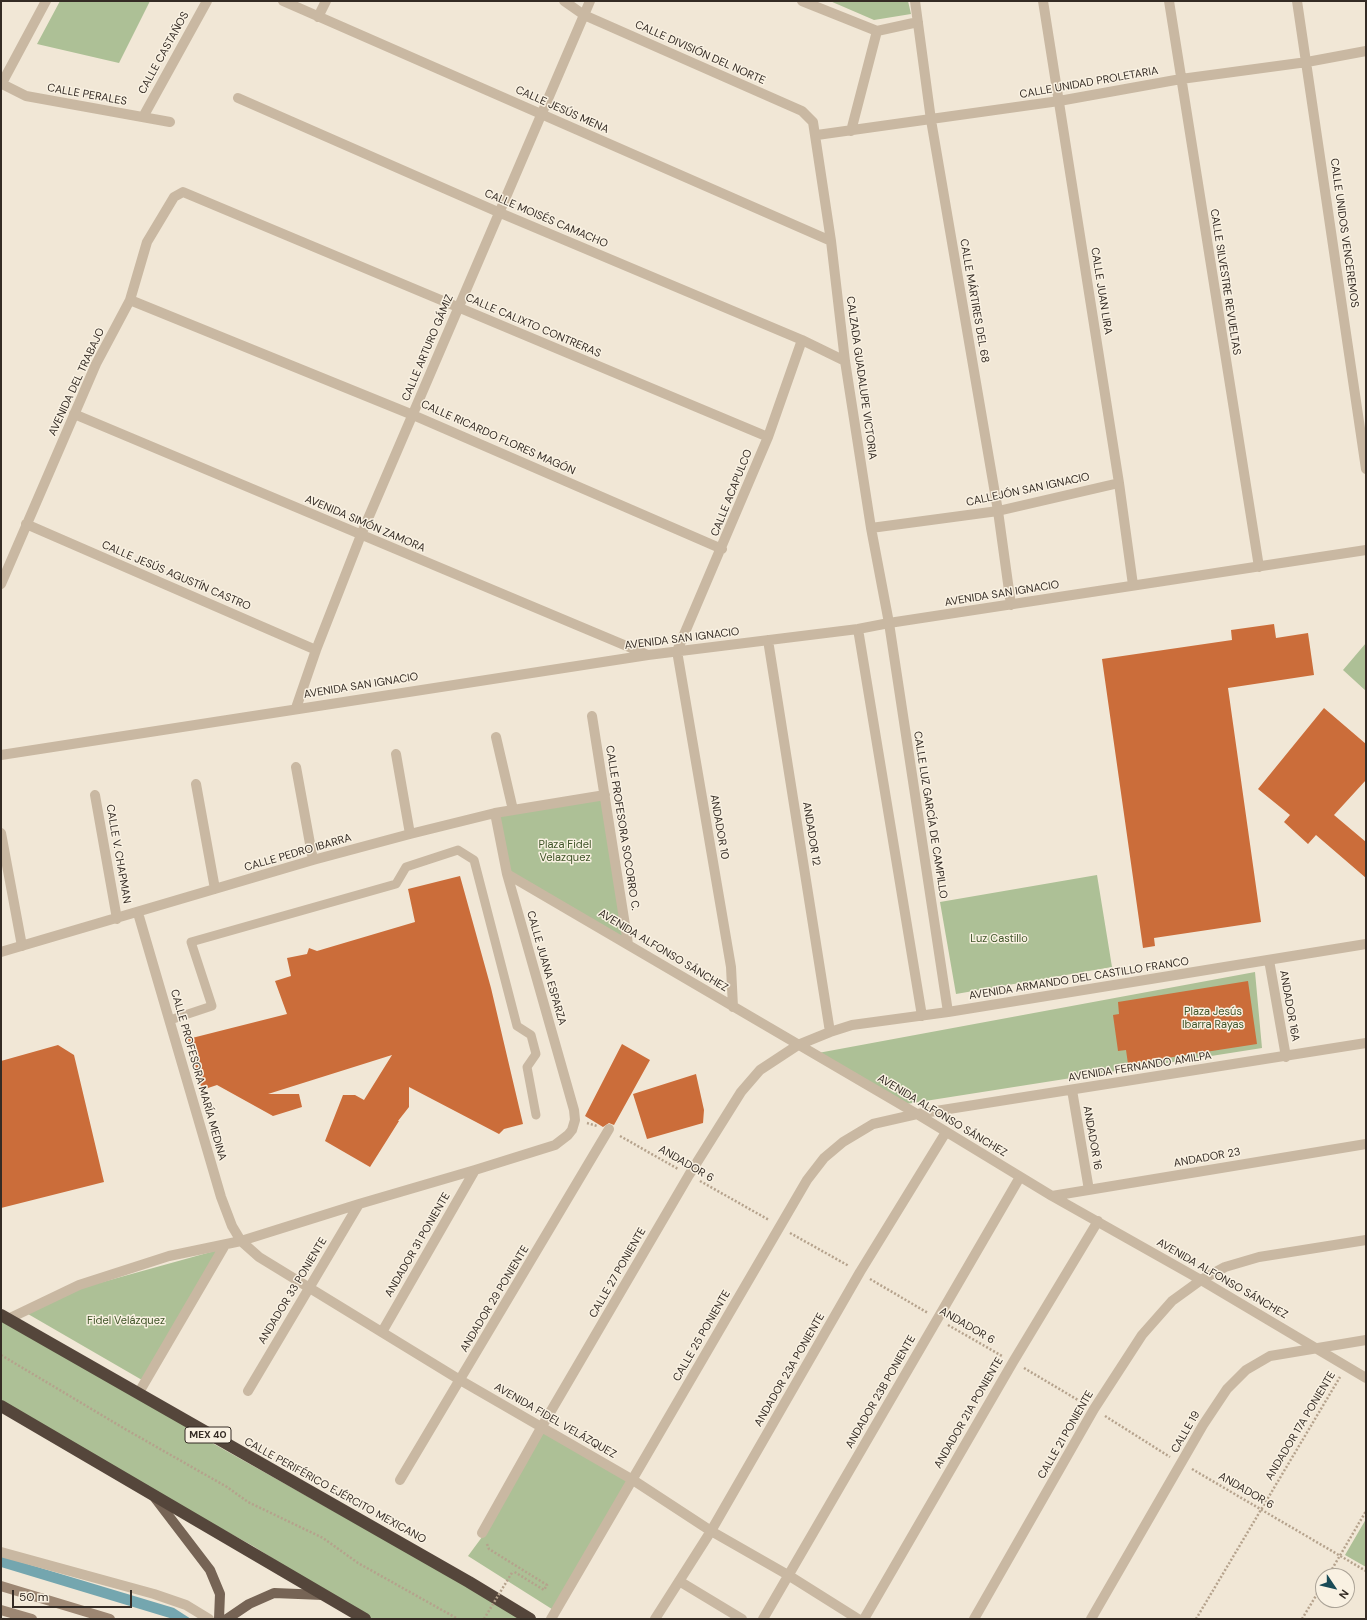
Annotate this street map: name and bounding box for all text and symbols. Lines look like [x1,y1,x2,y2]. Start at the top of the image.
street label: CALLE CASTAÑOS [136,10,192,96]
street label: CALLE DIVISIÓN DEL NORTE [633,18,767,88]
street label: CALLE UNIDAD PROLETARIA [1019,64,1159,102]
street label: CALLE PERALES [46,82,128,108]
street label: CALLE JESÚS MENA [513,83,611,137]
street label: CALLE UNIDOS VENCEREMOS [1327,157,1361,309]
street label: CALLE MOISÉS CAMACHO [482,187,610,251]
street label: CALLE SILVESTRE REVUELTAS [1207,208,1243,356]
street label: CALLE MÁRTIRES DEL 68 [957,238,991,364]
street label: CALLE JUAN LIRA [1088,246,1114,336]
street label: CALLE CALIXTO CONTRERAS [463,291,603,361]
street label: CALLE ARTURO GÁMIZ [400,293,456,403]
street label: CALZADA GUADALUPE VICTORIA [843,296,879,460]
street label: AVENIDA DEL TRABAJO [46,326,108,438]
street label: CALLE RICARDO FLORES MAGÓN [419,398,577,478]
street label: CALLE ACAPULCO [709,448,755,538]
street label: CALLEJÓN SAN IGNACIO [965,470,1091,510]
street label: AVENIDA SIMÓN ZAMORA [303,493,427,555]
street label: CALLE JESÚS AGUSTÍN CASTRO [99,539,253,613]
street label: AVENIDA SAN IGNACIO [944,578,1060,610]
street label: AVENIDA SAN IGNACIO [624,625,740,653]
street label: AVENIDA SAN IGNACIO [303,670,419,702]
street label: CALLE LUZ GARCÍA DE CAMPILLO [910,730,950,900]
street label: CALLE PROFESORA SOCORRO C. [602,745,642,911]
street label: ANDADOR 10 [707,793,731,861]
street label: ANDADOR 12 [799,801,823,867]
street label: CALLE V. CHAPMAN [103,803,133,905]
street label: CALLE PEDRO IBARRA [243,831,353,875]
park label: Plaza Fidel Velazquez [539,838,591,864]
street label: AVENIDA ALFONSO SÁNCHEZ [596,907,730,995]
street label: CALLE JUANA ESPARZA [523,909,569,1027]
park label: Luz Castillo [970,932,1028,946]
street label: AVENIDA ARMANDO DEL CASTILLO FRANCO [968,955,1190,1003]
street label: ANDADOR 16A [1276,969,1302,1043]
street label: CALLE PROFESORA MARÍA MEDINA [167,988,229,1162]
park label: Plaza Jesús Ibarra Rayas [1182,1005,1244,1031]
street label: AVENIDA FERNANDO AMILPA [1067,1049,1213,1085]
street label: AVENIDA ALFONSO SÁNCHEZ [875,1072,1009,1160]
street label: ANDADOR 16 [1080,1105,1104,1171]
street label: ANDADOR 6 [656,1143,716,1185]
street label: ANDADOR 23 [1173,1146,1241,1170]
street label: ANDADOR 31 PONIENTE [383,1190,453,1300]
street label: CALLE 27 PONIENTE [587,1226,649,1320]
street label: ANDADOR 33 PONIENTE [256,1235,330,1347]
street label: AVENIDA ALFONSO SÁNCHEZ [1154,1236,1290,1322]
street label: ANDADOR 29 PONIENTE [458,1243,532,1355]
street label: CALLE 25 PONIENTE [671,1288,733,1384]
street label: ANDADOR 6 [937,1305,997,1347]
street label: ANDADOR 23A PONIENTE [752,1311,828,1429]
park label: Fidel Velázquez [87,1314,165,1328]
street label: ANDADOR 23B PONIENTE [843,1333,919,1451]
street label: ANDADOR 21A PONIENTE [932,1355,1006,1471]
street label: ANDADOR 17A PONIENTE [1263,1369,1339,1483]
street label: AVENIDA FIDEL VELÁZQUEZ [492,1381,618,1461]
street label: CALLE 21 PONIENTE [1035,1389,1097,1481]
street label: CALLE 19 [1169,1409,1203,1455]
road number: MEX 40 [185,1427,231,1443]
street label: CALLE PERIFÉRICO EJÉRCITO MEXICANO [242,1435,428,1547]
street label: ANDADOR 6 [1216,1470,1276,1512]
north arrow [1315,1568,1355,1608]
scale bar [14,1582,134,1608]
text: N [1336,1587,1352,1602]
text: 50 m [19,1589,48,1605]

